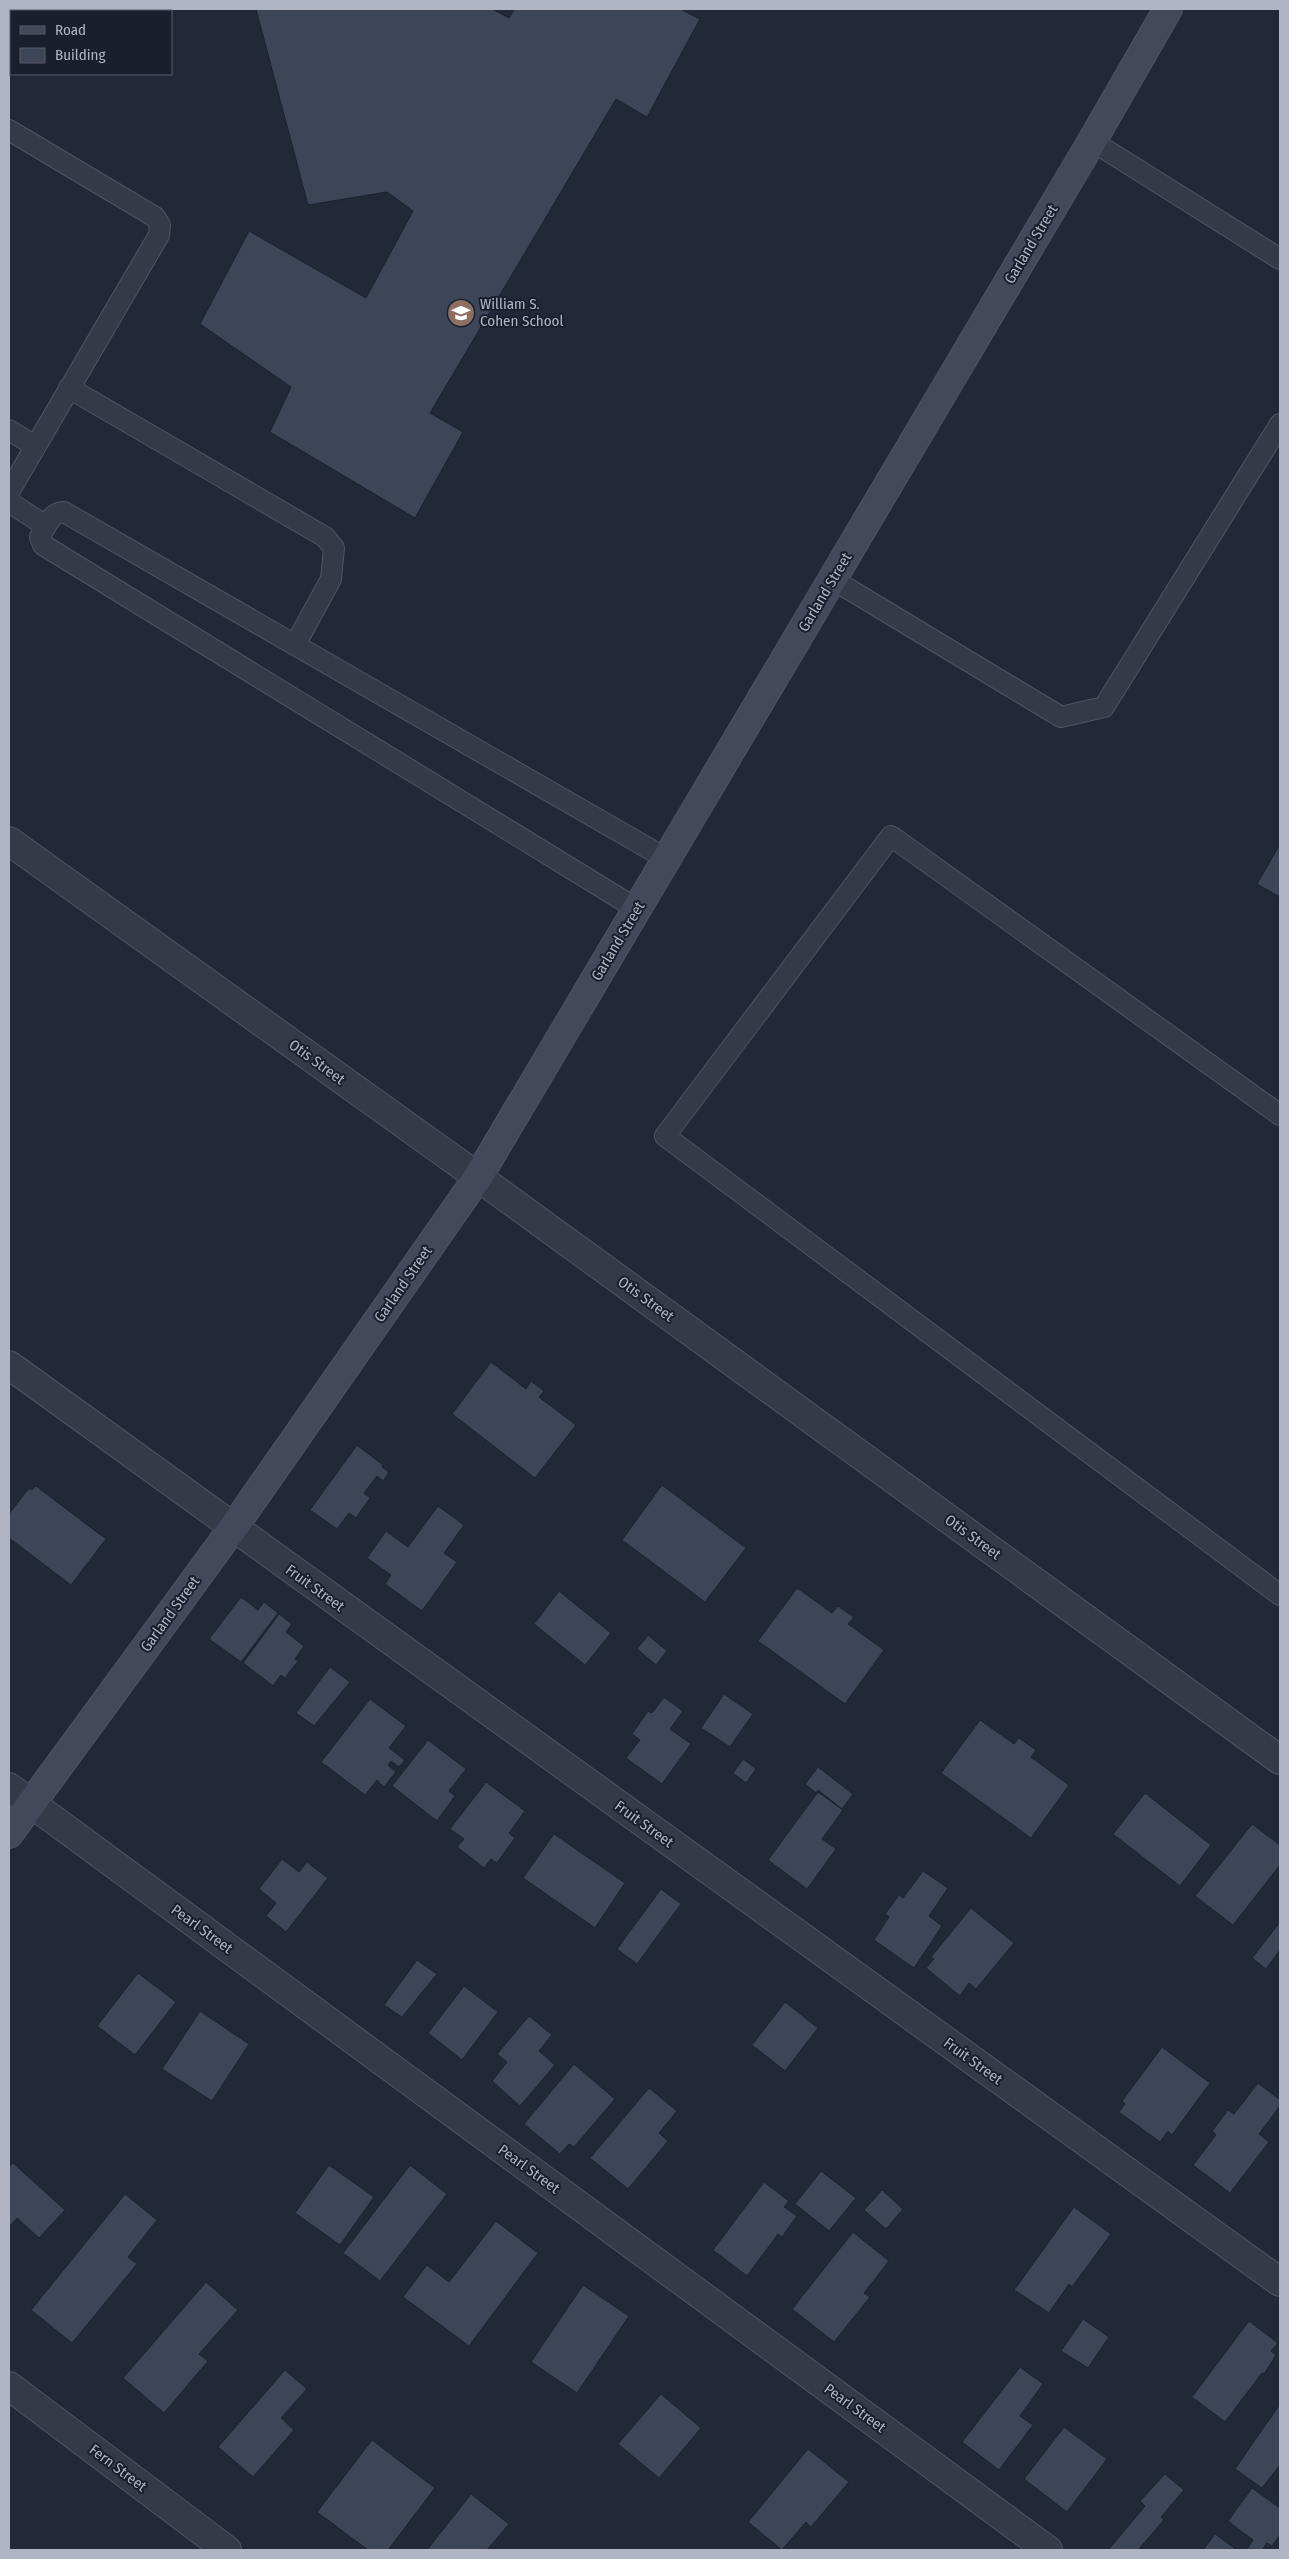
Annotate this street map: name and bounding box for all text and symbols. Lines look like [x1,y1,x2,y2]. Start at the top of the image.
legend [10,10,172,75]
text: Road [55,21,86,39]
text: Building [55,46,106,64]
street label: Garland Street [1000,201,1062,287]
place label: William S. Cohen School [480,295,564,330]
school or university icon: William S. Cohen School [446,298,476,328]
street label: Garland Street [794,549,856,635]
street label: Garland Street [587,898,649,984]
street label: Otis Street [285,1036,349,1088]
street label: Garland Street [370,1242,436,1326]
street label: Otis Street [614,1273,678,1325]
street label: Otis Street [941,1511,1005,1563]
street label: Fruit Street [282,1561,348,1615]
street label: Garland Street [137,1573,203,1655]
street label: Fruit Street [611,1797,677,1851]
street label: Pearl Street [168,1901,236,1957]
street label: Fruit Street [940,2034,1006,2088]
street label: Pearl Street [495,2141,563,2197]
street label: Pearl Street [821,2380,889,2436]
street label: Fern Street [86,2441,150,2495]

